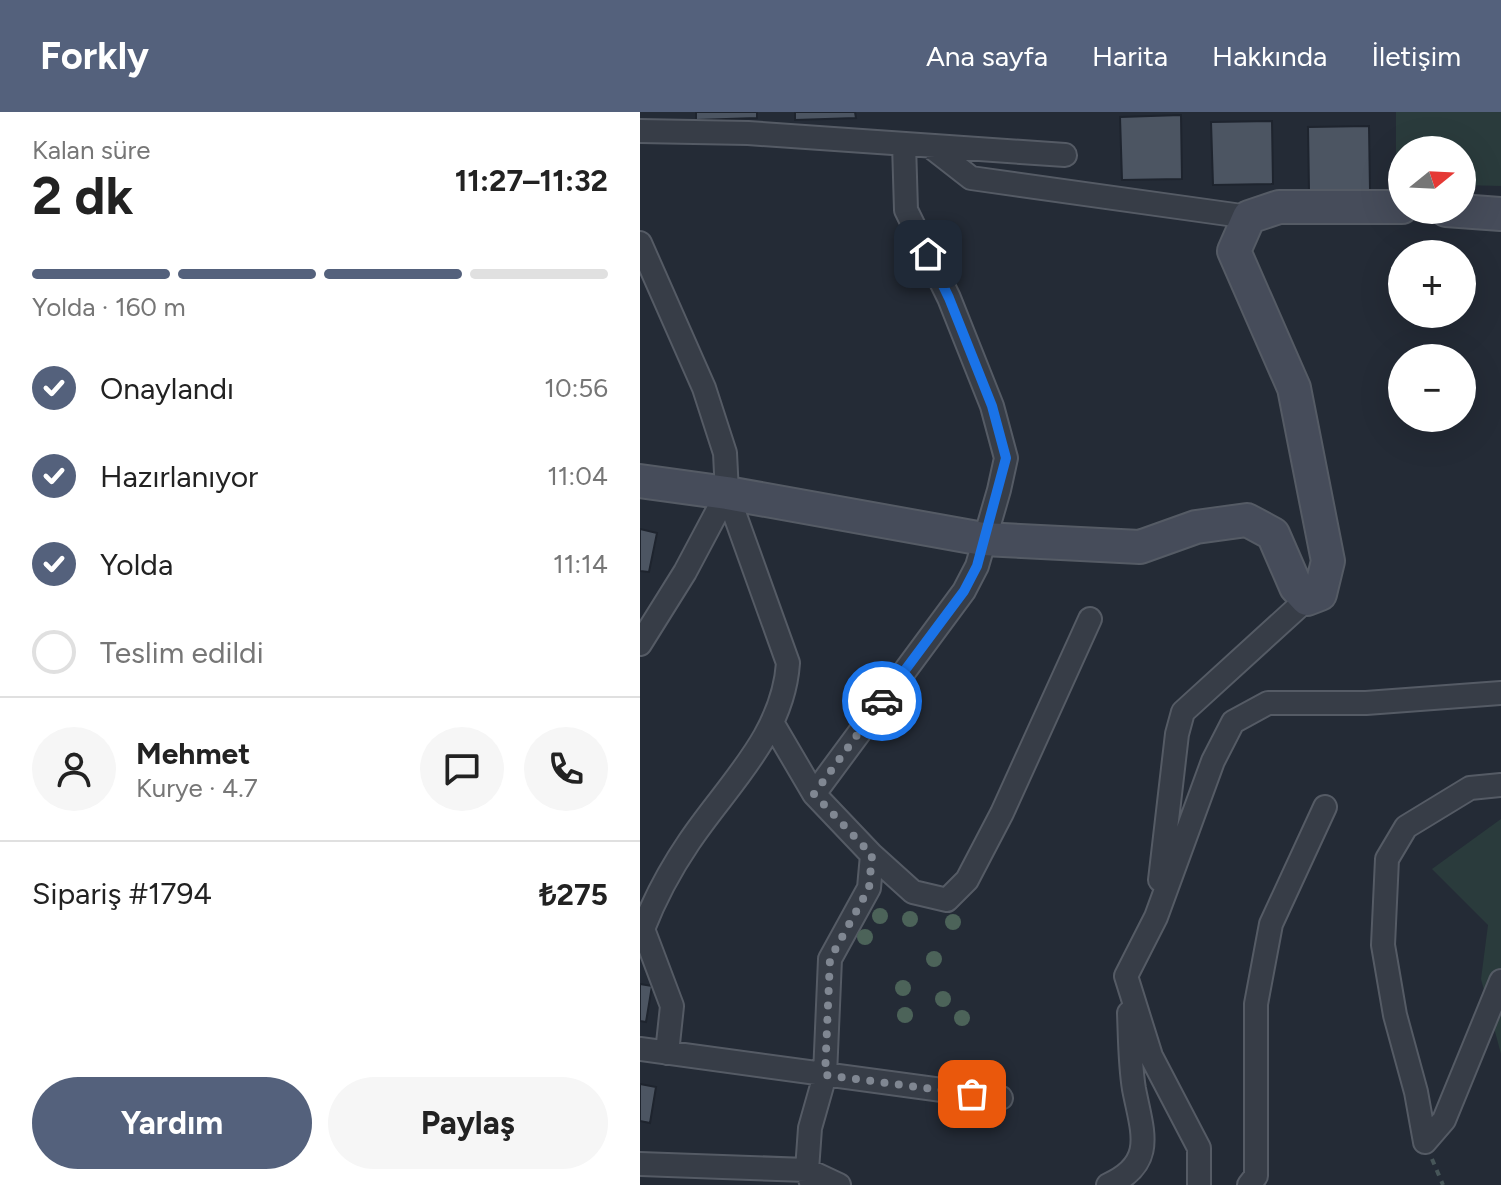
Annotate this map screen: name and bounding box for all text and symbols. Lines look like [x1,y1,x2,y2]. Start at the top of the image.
text: Forkly [40,33,149,79]
text: Ana sayfa [926,39,1048,73]
text: Harita [1092,39,1168,73]
text: Hakkında [1212,39,1327,73]
text: İletişim [1371,39,1461,73]
text: Kalan süre [32,134,150,166]
north arrow [1388,136,1476,224]
map controls [1388,136,1476,432]
text: 11:27–11:32 [455,162,608,199]
text: 2 dk [32,165,133,227]
pin [894,220,962,288]
icon: home [906,232,950,276]
button: + [1388,240,1476,328]
text: Yolda · 160 m [32,291,186,323]
button: − [1388,344,1476,432]
icon: check [32,366,76,410]
text: Onaylandı [100,370,234,407]
text: 10:56 [544,372,608,404]
icon: check [32,454,76,498]
text: Hazırlanıyor [100,458,258,495]
text: 11:04 [547,460,608,492]
icon: check [32,542,76,586]
text: Yolda [100,546,173,583]
text: 11:14 [553,548,608,580]
text: Teslim edildi [100,634,264,671]
courier [842,661,922,741]
icon: car [860,679,904,723]
button: person [32,727,116,811]
button: chat [420,727,504,811]
button: phone [524,727,608,811]
text: Mehmet [136,735,250,772]
text: Kurye · 4.7 [136,772,258,804]
text: Sipariş #1794 [32,875,212,912]
text: ₺275 [539,876,608,913]
pin [938,1060,1006,1128]
icon: bag [950,1072,994,1116]
button: Yardım [32,1077,312,1169]
button: Paylaş [328,1077,608,1169]

